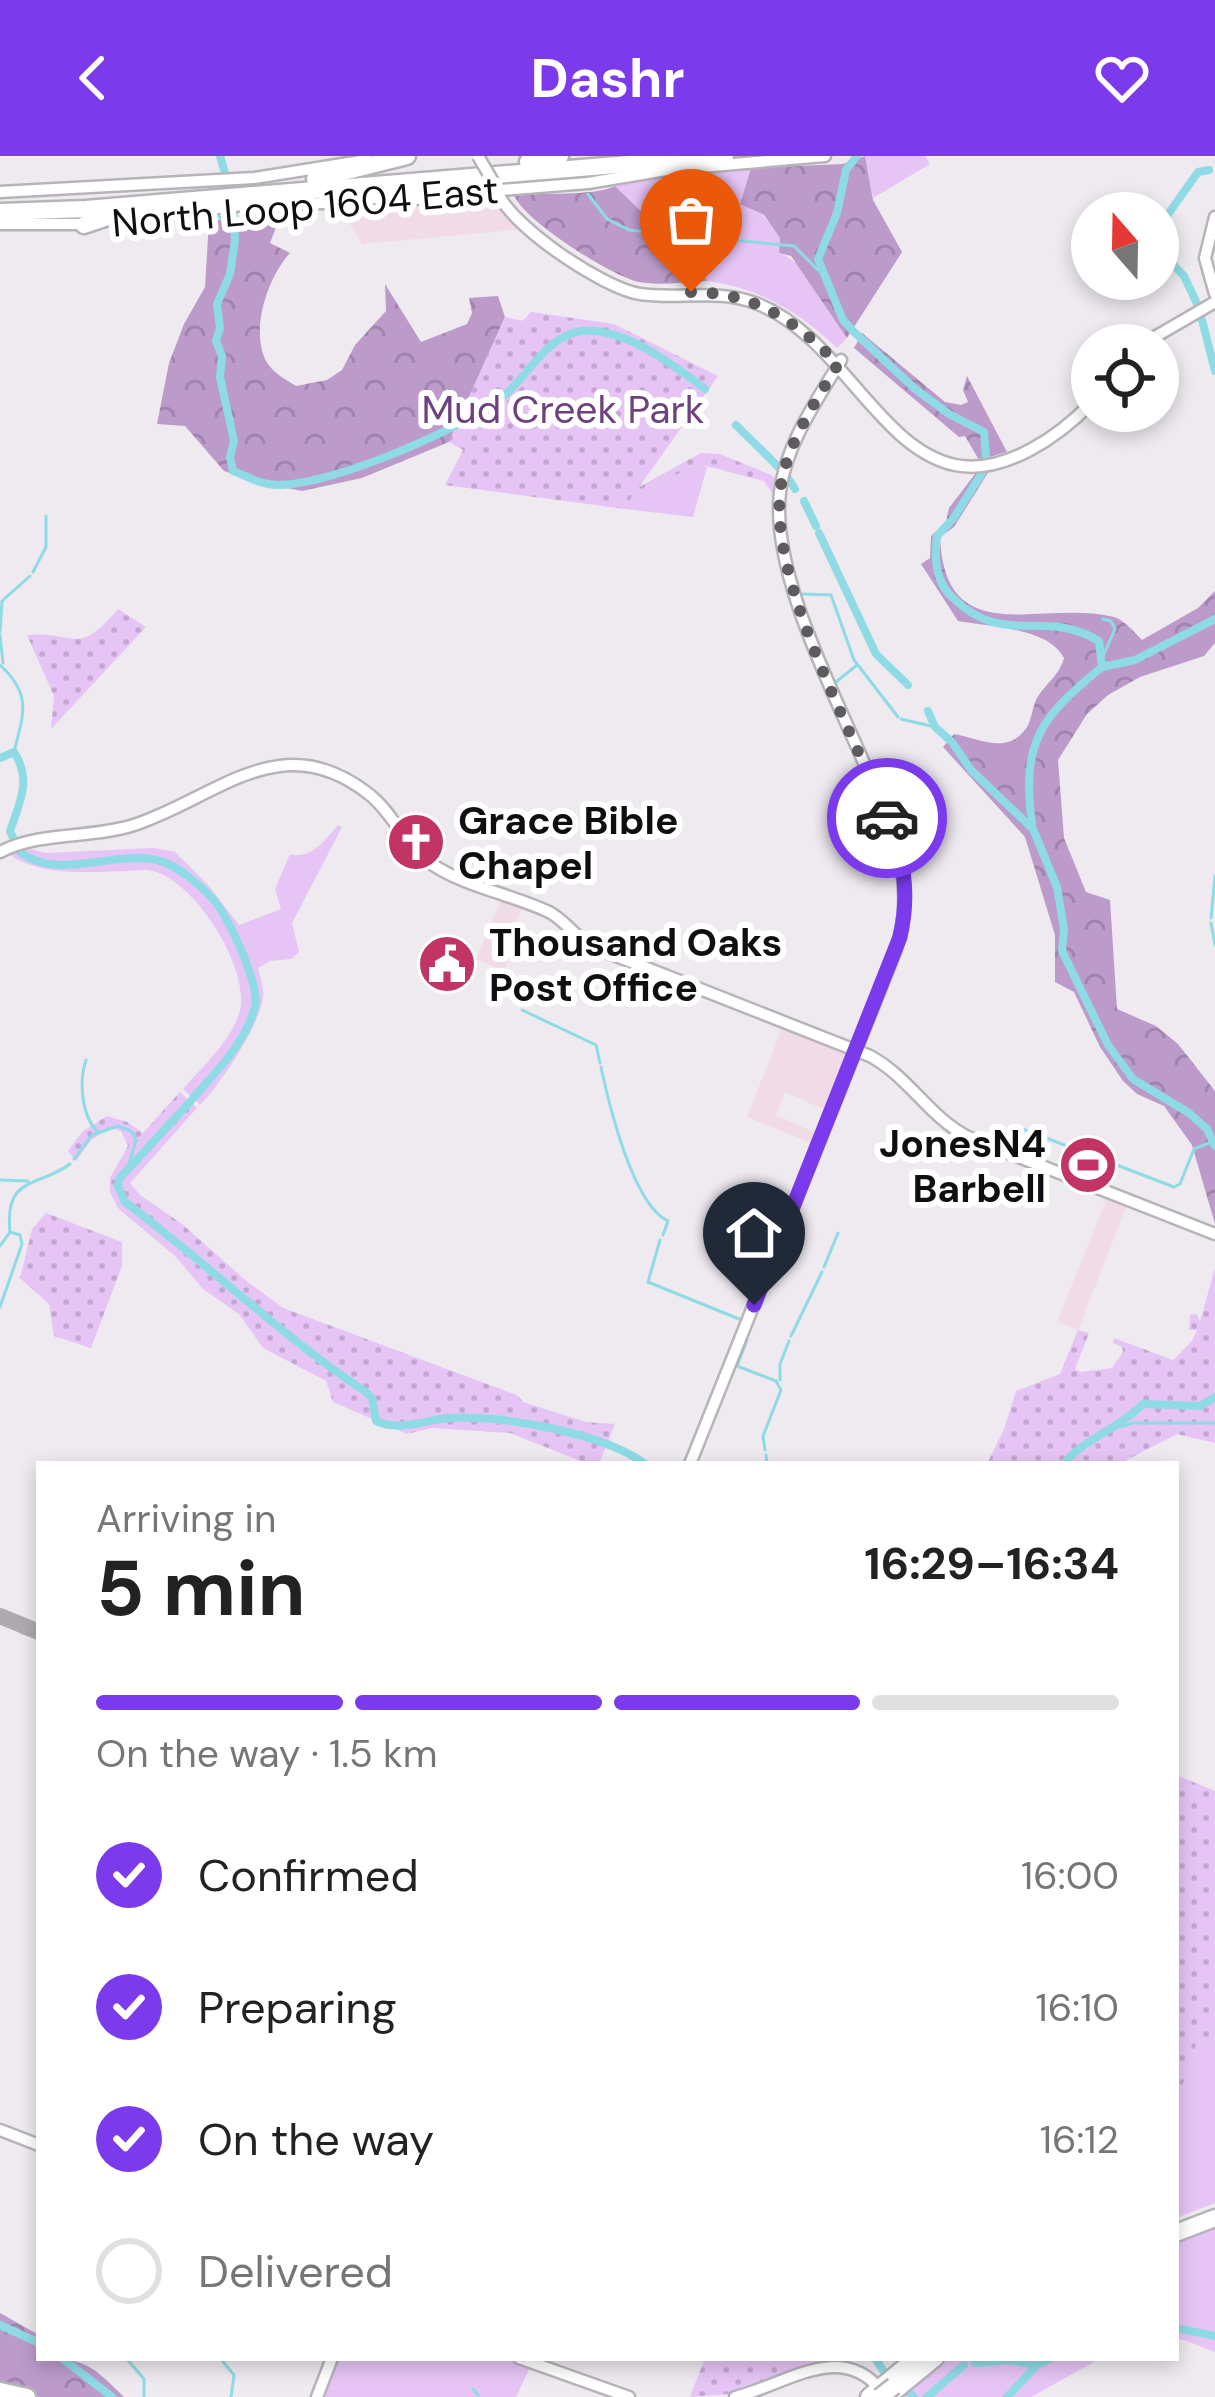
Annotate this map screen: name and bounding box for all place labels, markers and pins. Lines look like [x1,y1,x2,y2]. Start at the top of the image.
pin [640,169,742,292]
place label: Grace Bible Chapel [458,795,678,891]
church icon: Grace Bible Chapel [385,811,447,873]
place label: Thousand Oaks Post Office [489,917,782,1013]
public building icon: Thousand Oaks Post Office [416,933,478,995]
place label: JonesN4 Barbell [879,1118,1046,1214]
sports icon: JonesN4 Barbell [1057,1134,1119,1196]
pin [703,1182,805,1305]

